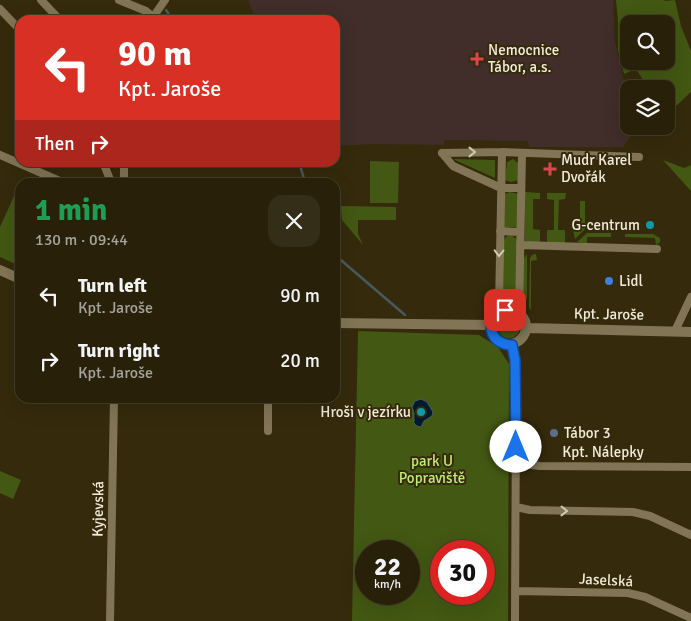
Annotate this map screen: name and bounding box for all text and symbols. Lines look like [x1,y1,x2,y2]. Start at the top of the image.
map controls [620,15,675,135]
button: search [620,15,675,70]
text: 90 m [118,32,192,75]
icon: left [35,35,100,100]
place label: Nemocnice Tábor, a.s. [488,41,559,76]
marker: Nemocnice Tábor, a.s. [470,52,484,66]
text: Kpt. Jaroše [118,75,221,102]
button: layers [620,80,675,135]
icon: right [85,130,113,158]
text: Then [35,132,75,156]
one-way arrow [468,147,476,157]
place label: Mudr Karel Dvořák [561,151,632,186]
marker: Mudr Karel Dvořák [543,162,557,176]
text: 1 min [35,192,107,229]
button: close [268,195,320,247]
place label: G-centrum [572,216,640,234]
marker: G-centrum [644,219,656,231]
text: 130 m · 09:44 [35,230,128,250]
one-way arrow [494,250,504,258]
place label: Lidl [619,272,643,290]
text: Turn left [78,274,147,298]
marker: Lidl [603,275,615,287]
icon: left [35,282,63,310]
text: 90 m [280,284,320,308]
pin [484,289,526,331]
icon: arrive [491,296,519,324]
text: Kpt. Jaroše [78,298,153,318]
street label: Kpt. Jaroše [574,304,644,324]
text: Turn right [78,339,160,363]
icon: right [35,347,63,375]
text: 20 m [280,349,320,373]
text: Kpt. Jaroše [78,363,153,383]
place label: Hroši v jezírku [320,403,411,421]
marker: Hroši v jezírku [415,406,427,418]
position arrow [489,420,541,472]
place label: Tábor 3 [564,424,611,442]
marker: Tábor 3 [548,427,560,439]
street label: Kpt. Nálepky [562,443,644,461]
park label: park U Popraviště [399,452,465,487]
street label: Kyjevská [89,481,107,537]
one-way arrow [560,505,568,516]
speed limit sign: 30 [430,540,495,605]
text: 22 [374,551,401,582]
street label: Jaselská [579,570,633,590]
text: km/h [374,577,401,592]

